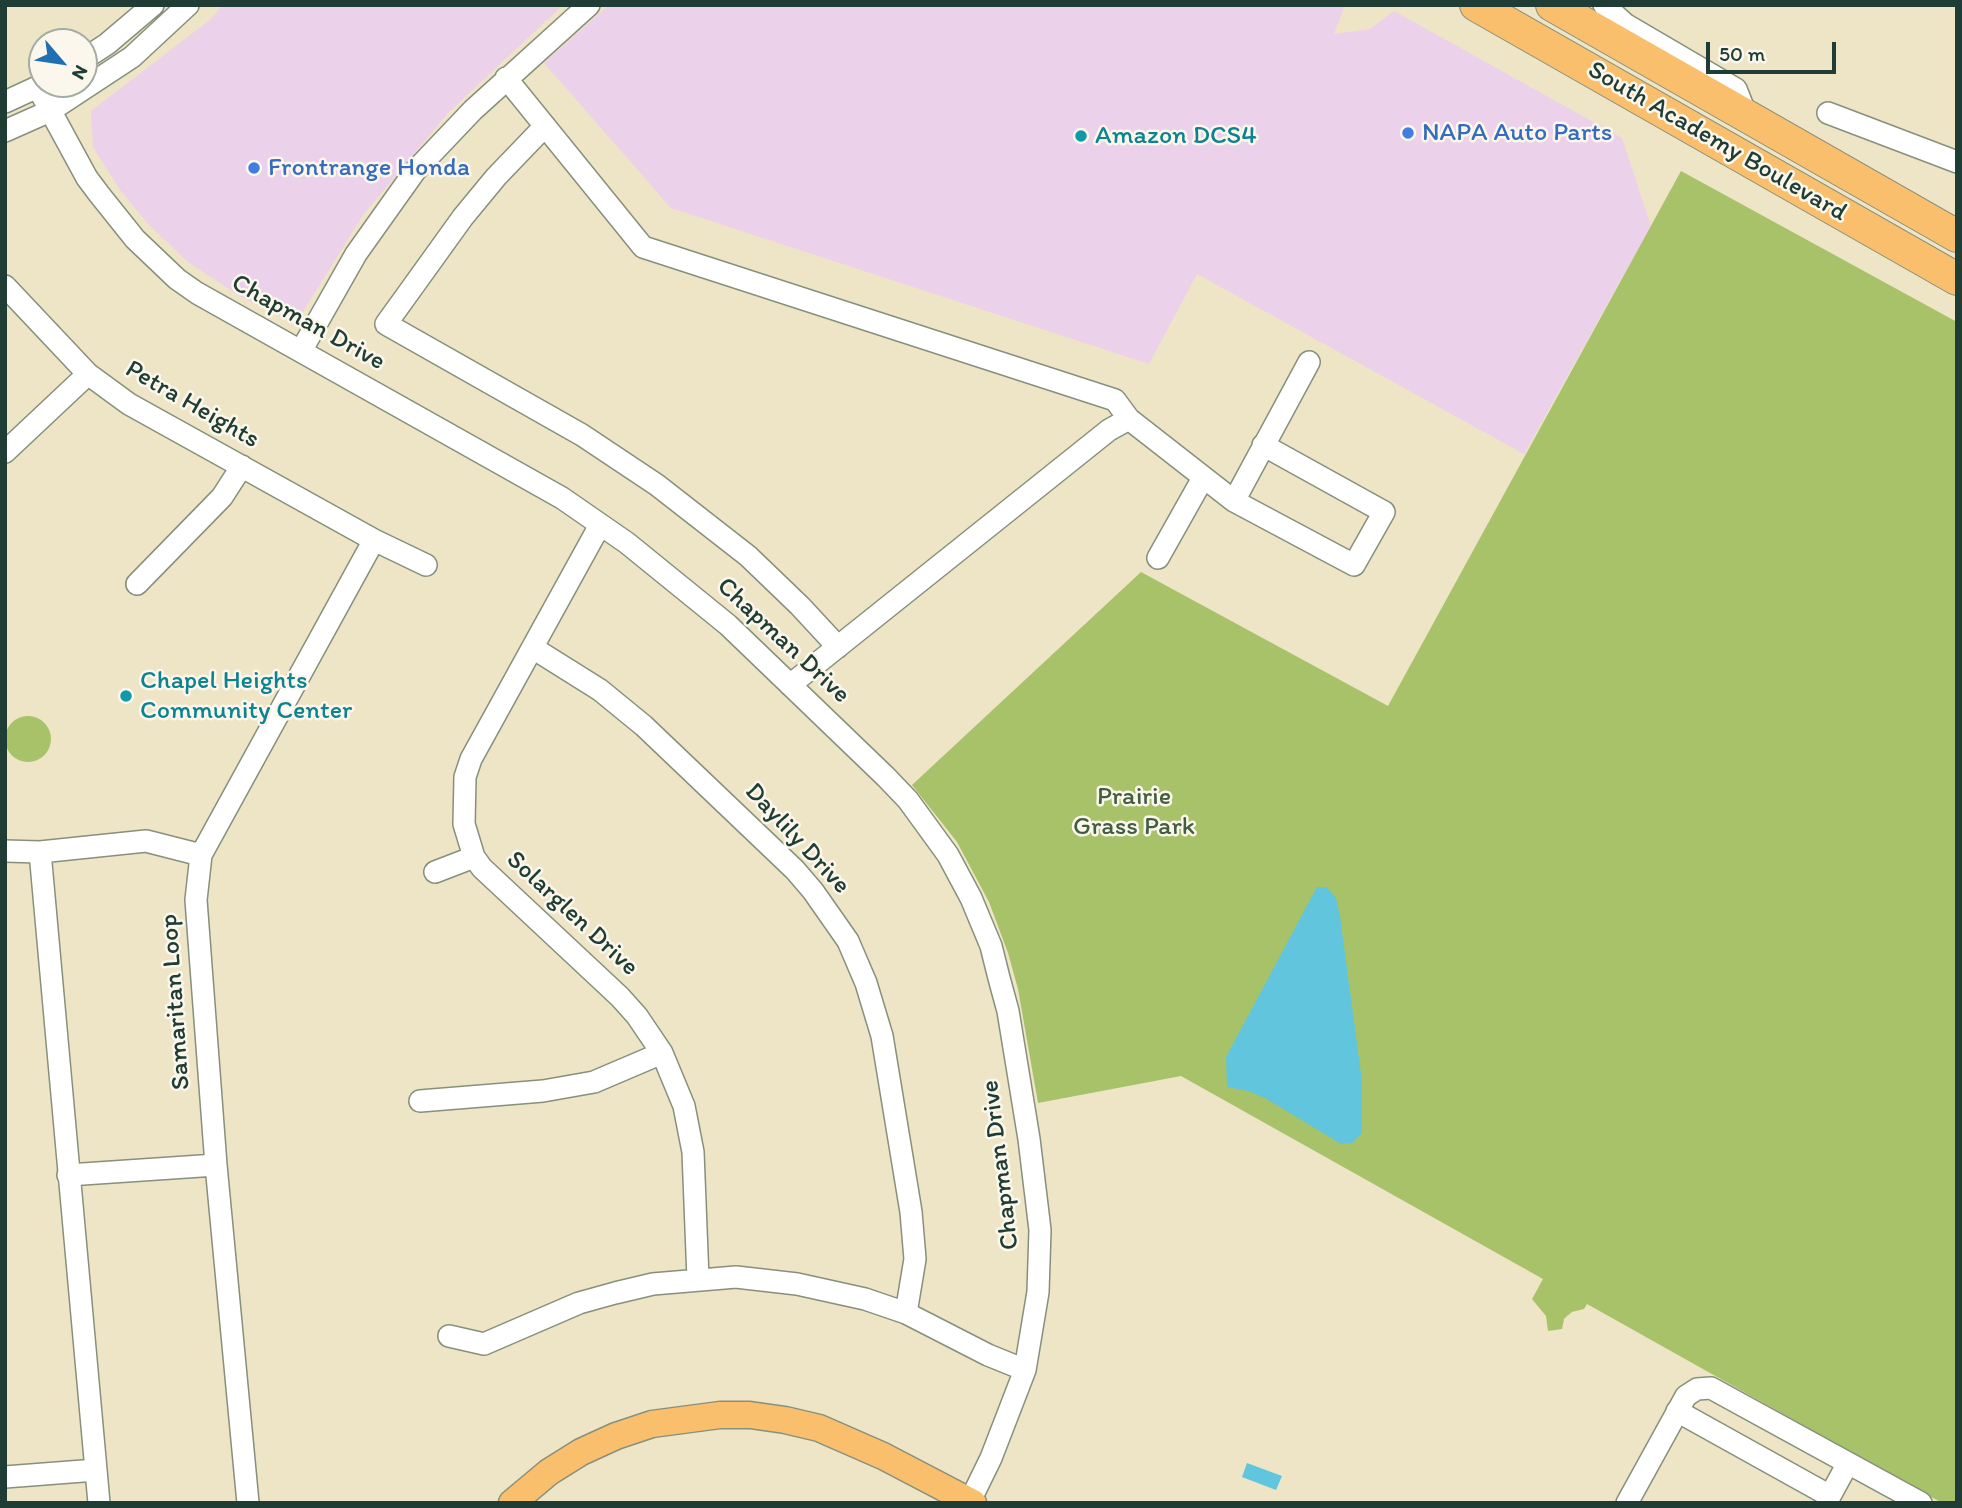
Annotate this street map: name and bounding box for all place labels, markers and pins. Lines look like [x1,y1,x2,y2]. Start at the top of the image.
place label: NAPA Auto Parts [1422,117,1612,149]
place label: Amazon DCS4 [1095,120,1257,152]
marker: NAPA Auto Parts [1400,125,1416,141]
marker: Amazon DCS4 [1073,128,1089,144]
place label: Frontrange Honda [268,152,470,184]
marker: Frontrange Honda [246,160,262,176]
place label: Chapel Heights Community Center [140,665,352,726]
marker: Chapel Heights Community Center [118,688,134,704]

